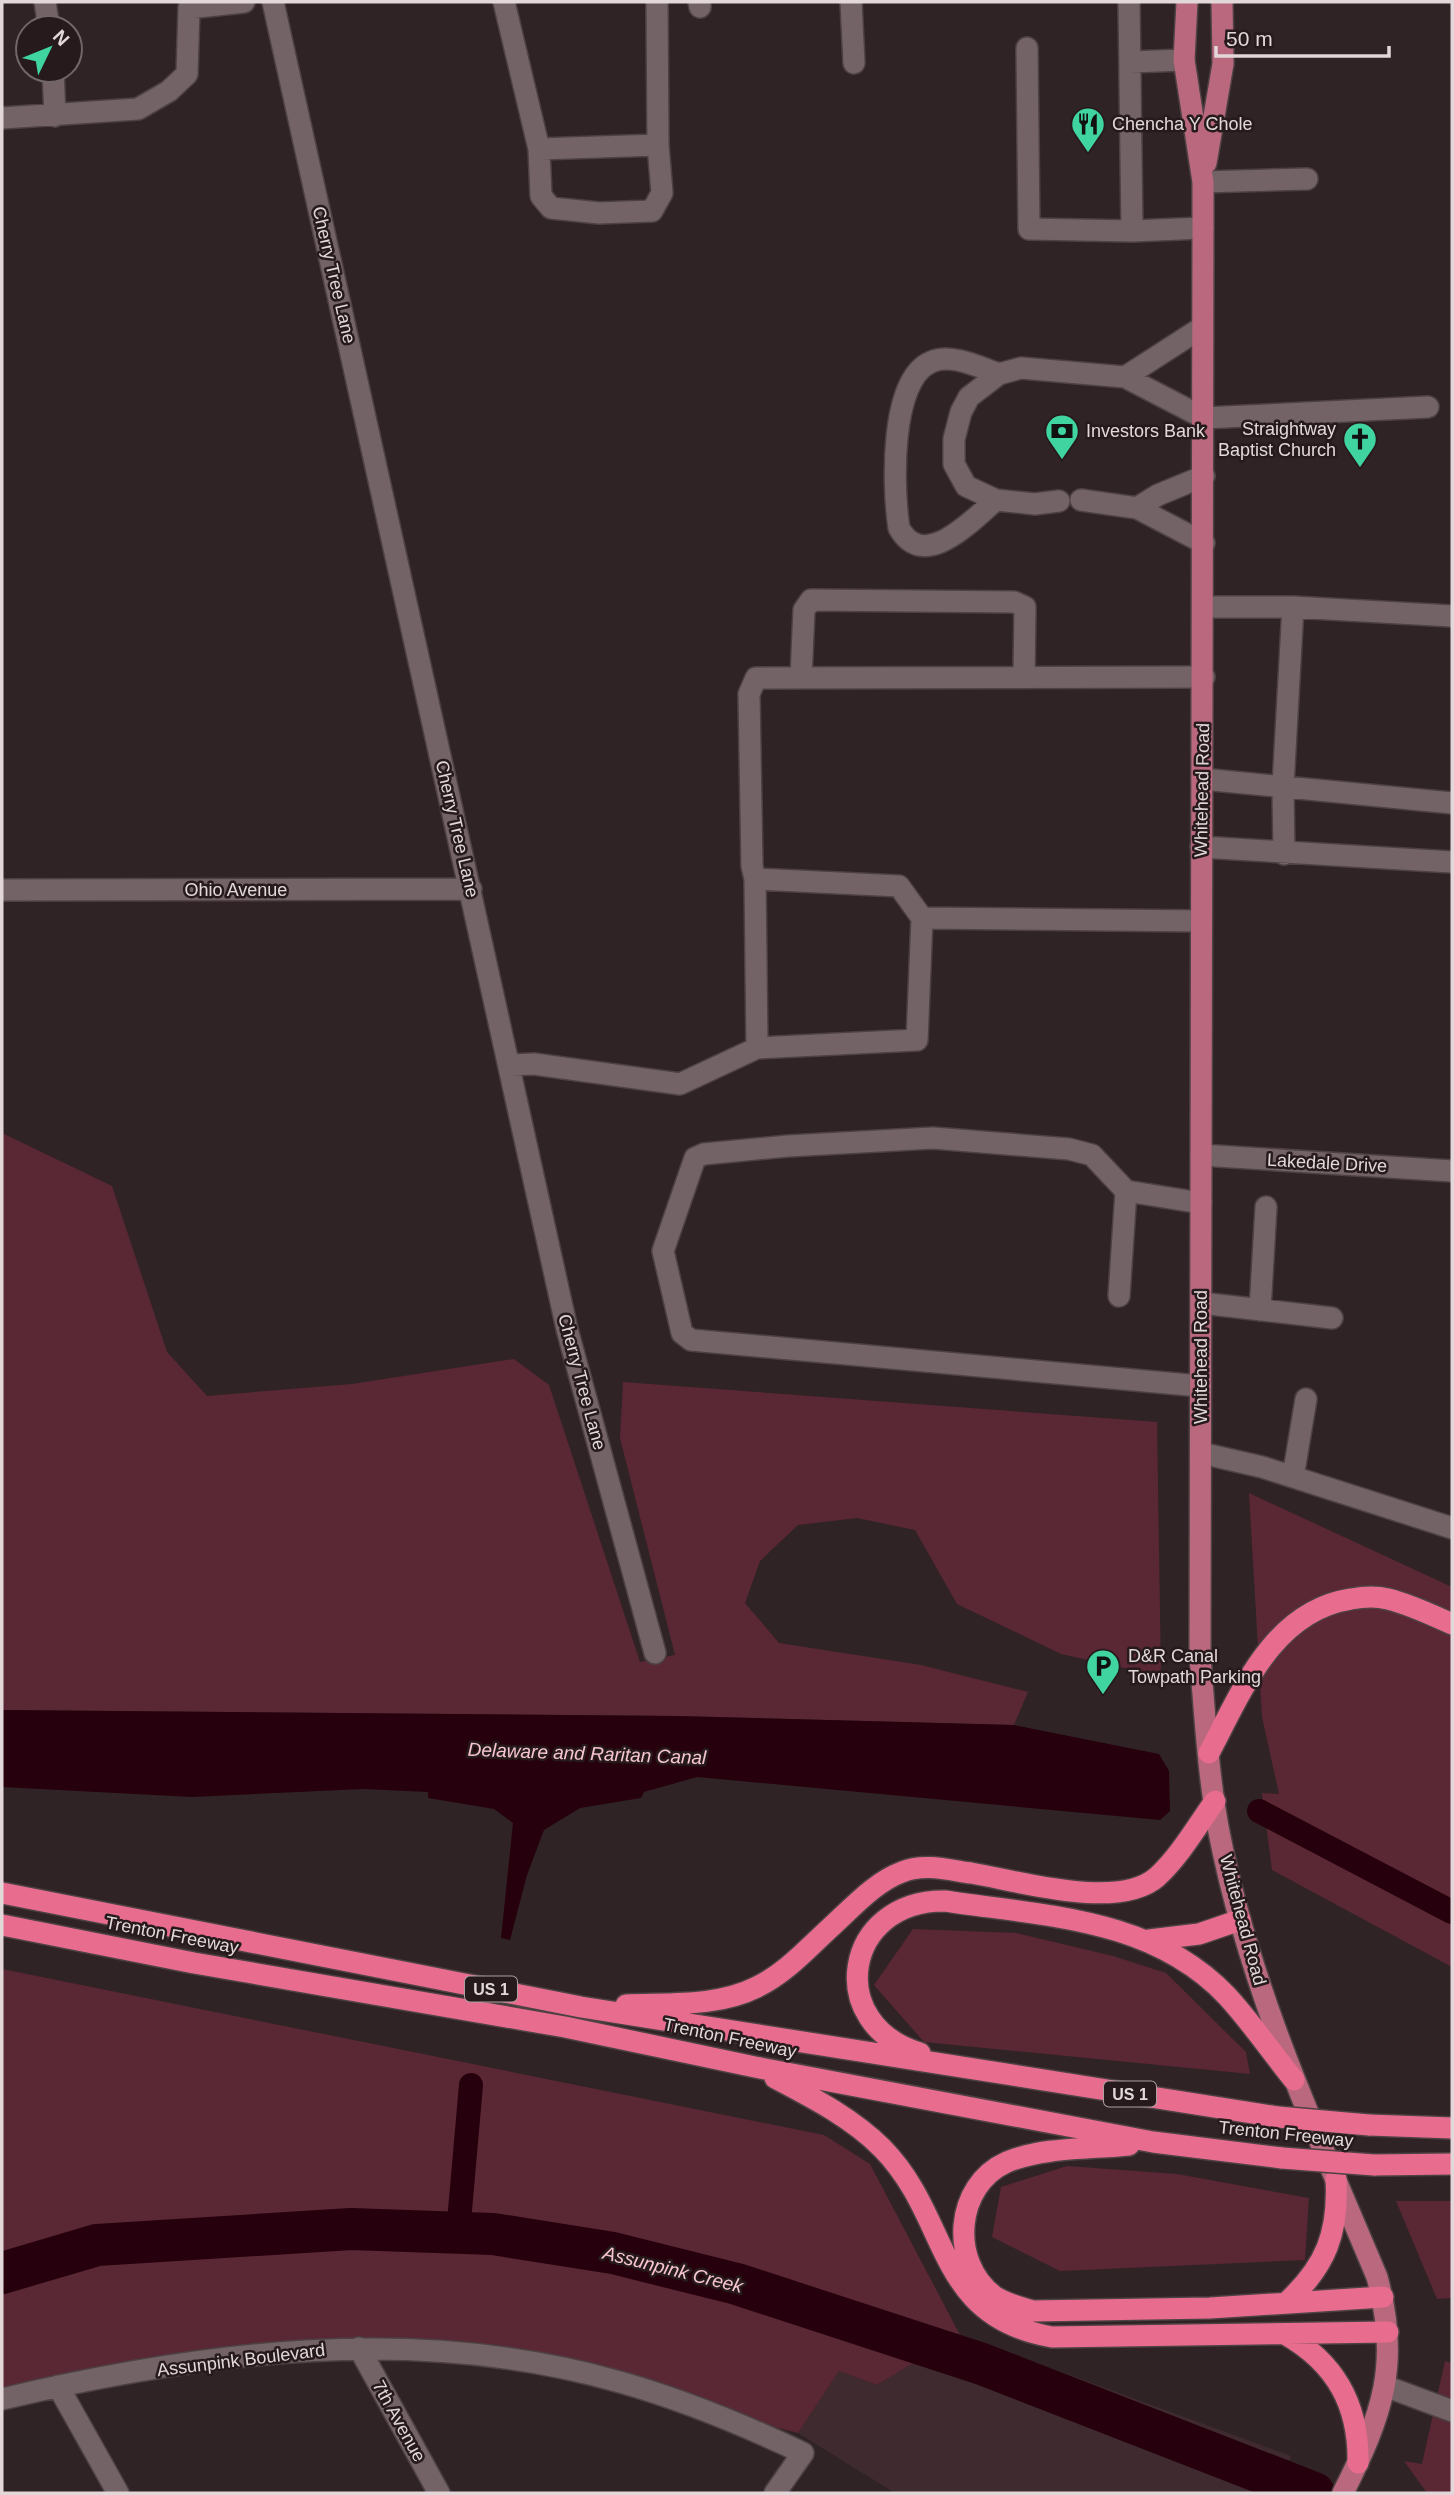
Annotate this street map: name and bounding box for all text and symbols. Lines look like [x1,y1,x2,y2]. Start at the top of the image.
north arrow [14,14,84,84]
scale bar [1216,14,1389,58]
text: N [49,26,73,50]
text: 50 m [1226,27,1273,50]
restaurant icon: Chencha Y Chole [1069,105,1107,154]
place label: Chencha Y Chole [1112,114,1252,134]
street label: Cherry Tree Lane [309,205,359,345]
bank icon: Investors Bank [1043,412,1081,461]
place label: Straightway Baptist Church [1218,419,1336,460]
church icon: Straightway Baptist Church [1341,420,1379,469]
place label: Investors Bank [1086,421,1206,441]
street label: Whitehead Road [1191,723,1213,857]
street label: Cherry Tree Lane [432,759,482,899]
street label: Ohio Avenue [185,880,287,900]
street label: Lakedale Drive [1267,1150,1387,1176]
street label: Whitehead Road [1191,1290,1211,1424]
street label: Cherry Tree Lane [554,1312,610,1452]
place label: D&R Canal Towpath Parking [1128,1646,1261,1687]
parking icon: D&R Canal Towpath Parking [1084,1647,1122,1696]
water label: Delaware and Raritan Canal [467,1739,707,1768]
street label: Whitehead Road [1216,1853,1270,1987]
street label: Trenton Freeway [104,1912,240,1958]
road number: US 1 [465,1977,517,2002]
street label: Trenton Freeway [662,2014,798,2062]
road number: US 1 [1104,2082,1156,2106]
street label: Trenton Freeway [1218,2117,1354,2151]
water label: Assunpink Creek [600,2242,747,2297]
street label: Assunpink Boulevard [156,2340,326,2380]
street label: 7th Avenue [368,2377,430,2465]

